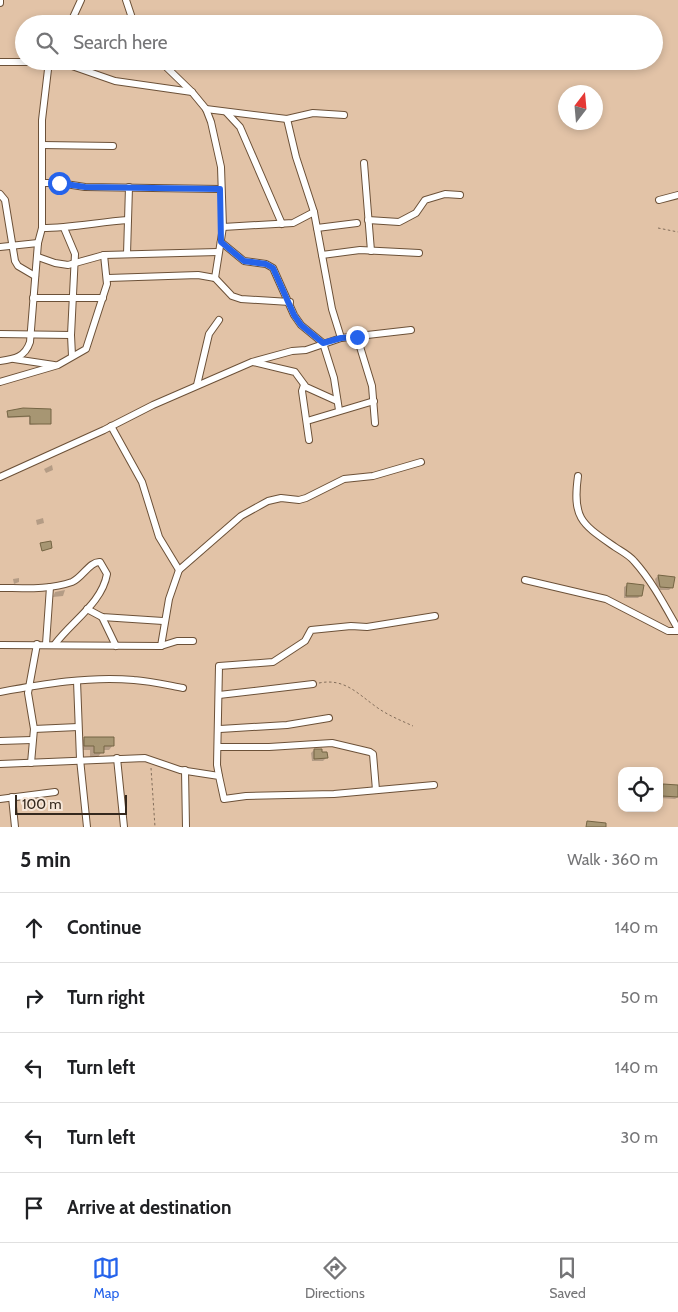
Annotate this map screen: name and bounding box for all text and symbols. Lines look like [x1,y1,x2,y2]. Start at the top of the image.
search box [15,15,663,70]
icon: search [33,29,61,57]
text: Search here [73,31,167,54]
north arrow [558,85,603,130]
route start [48,172,71,195]
route end [346,326,369,349]
map controls [618,767,663,812]
button: locate [618,767,663,812]
scale bar [15,792,128,815]
text: 100 m [22,795,62,813]
text: 5 min [20,847,71,872]
text: Walk · 360 m [567,850,658,869]
icon: ahead [20,914,48,942]
text: Continue [67,916,141,939]
text: 140 m [615,918,658,937]
icon: right [20,984,48,1012]
text: Turn right [67,986,145,1009]
text: 50 m [621,988,658,1007]
icon: left [20,1054,48,1082]
text: Turn left [67,1056,135,1079]
text: 140 m [615,1058,658,1077]
icon: left [20,1124,48,1152]
text: Turn left [67,1126,135,1149]
text: 30 m [621,1128,658,1147]
icon: arrive [20,1194,48,1222]
text: Arrive at destination [67,1196,231,1219]
tab: Map [92,1254,120,1302]
tab: Directions [305,1254,365,1302]
tab: Saved [549,1254,586,1302]

